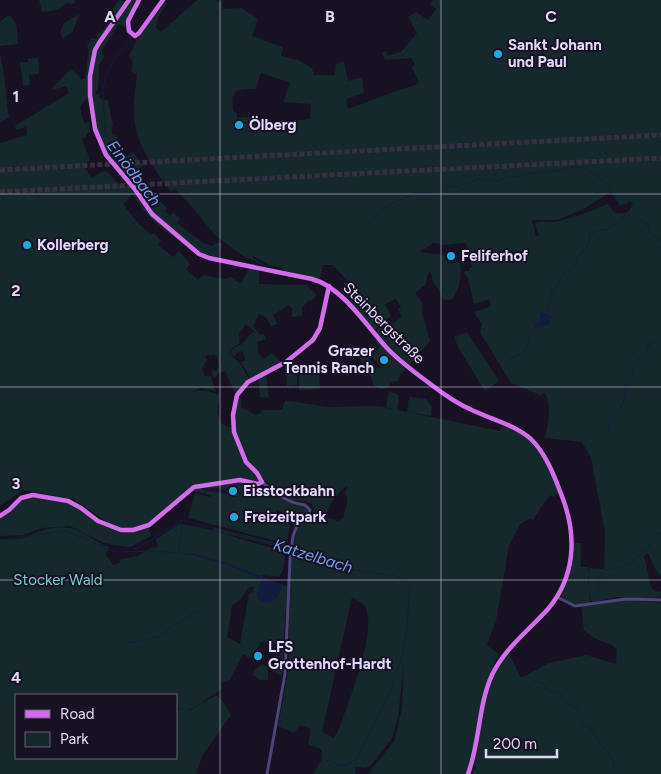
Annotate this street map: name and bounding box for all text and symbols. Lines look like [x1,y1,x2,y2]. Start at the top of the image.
text: A [104,7,116,26]
text: B [325,7,335,26]
text: C [545,7,557,26]
place label: Sankt Johann und Paul [508,36,602,71]
marker: Sankt Johann und Paul [492,48,504,60]
text: 1 [13,87,19,106]
place label: Ölberg [249,115,296,134]
marker: Ölberg [233,119,245,131]
water label: Einödbach [103,136,165,210]
place label: Kollerberg [37,236,109,254]
marker: Kollerberg [21,239,33,251]
place label: Feliferhof [461,247,528,265]
marker: Feliferhof [445,250,457,262]
street label: Steinbergstraße [340,279,428,367]
text: 2 [11,281,21,300]
place label: Grazer Tennis Ranch [283,342,374,377]
marker: Grazer Tennis Ranch [378,354,390,366]
text: 3 [12,474,21,493]
place label: Eisstockbahn [243,482,335,500]
marker: Eisstockbahn [227,485,239,497]
place label: Freizeitpark [244,508,326,526]
marker: Freizeitpark [228,511,240,523]
water label: Katzelbach [271,535,355,577]
park label: Stocker Wald [13,571,103,589]
place label: LFS Grottenhof-Hardt [268,638,391,673]
marker: LFS Grottenhof-Hardt [252,650,264,662]
text: 4 [11,668,21,687]
legend [15,694,178,759]
text: Road [60,705,95,723]
scale bar [486,726,557,758]
text: Park [60,730,89,748]
text: 200 m [493,735,537,753]

